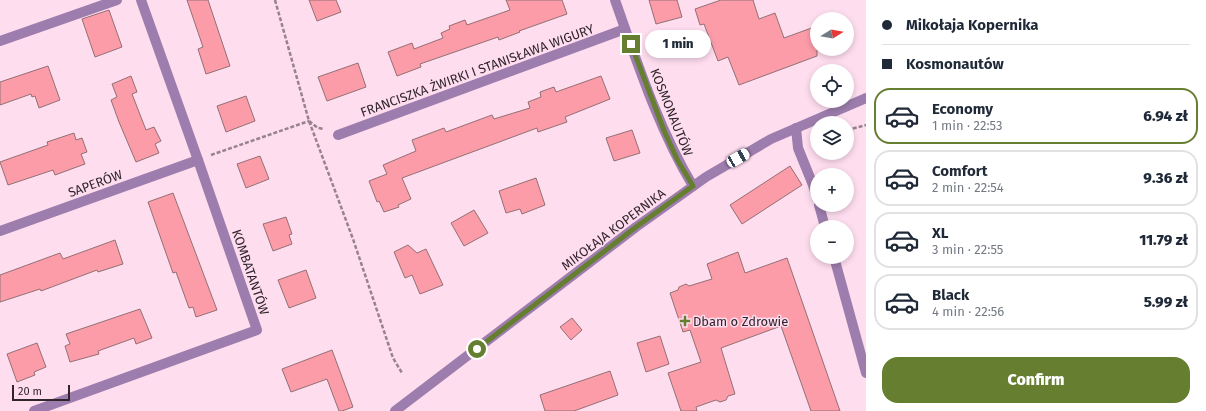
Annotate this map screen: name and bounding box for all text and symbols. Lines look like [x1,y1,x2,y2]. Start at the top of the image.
north arrow [810,12,854,56]
map controls [810,12,854,264]
text: Mikołaja Kopernika [906,16,1038,34]
street label: FRANCISZKA ŻWIRKI I STANISŁAWA WIGURY [358,21,597,120]
callout: 1 min [645,30,711,58]
route end [622,35,640,53]
text: 1 min [662,36,694,51]
text: Kosmonautów [906,55,1004,73]
button: locate [810,64,854,108]
street label: KOSMONAUTÓW [647,66,696,158]
icon: car [884,98,920,134]
text: Economy [932,100,993,118]
text: 6.94 zł [1143,107,1188,125]
button: layers [810,116,854,160]
text: 1 min · 22:53 [932,118,1002,133]
car [725,147,751,169]
icon: car [884,160,920,196]
text: Comfort [932,162,988,180]
street label: SAPERÓW [66,167,125,200]
button: + [810,168,854,212]
text: 9.36 zł [1143,169,1188,187]
text: 2 min · 22:54 [932,180,1004,195]
street label: MIKOŁAJA KOPERNIKA [558,185,669,273]
button: − [810,220,854,264]
icon: car [884,222,920,258]
text: XL [932,224,948,242]
street label: KOMBATANTÓW [229,227,272,317]
text: 11.79 zł [1139,231,1188,249]
text: 3 min · 22:55 [932,242,1003,257]
icon: car [884,284,920,320]
text: Black [932,286,969,304]
text: 5.99 zł [1144,293,1188,311]
text: 4 min · 22:56 [932,304,1004,319]
place label: Dbam o Zdrowie [693,314,788,329]
marker: Dbam o Zdrowie [680,316,690,326]
route start [468,340,486,358]
button: Confirm [882,357,1190,403]
scale bar [12,383,70,402]
text: 20 m [18,385,42,398]

